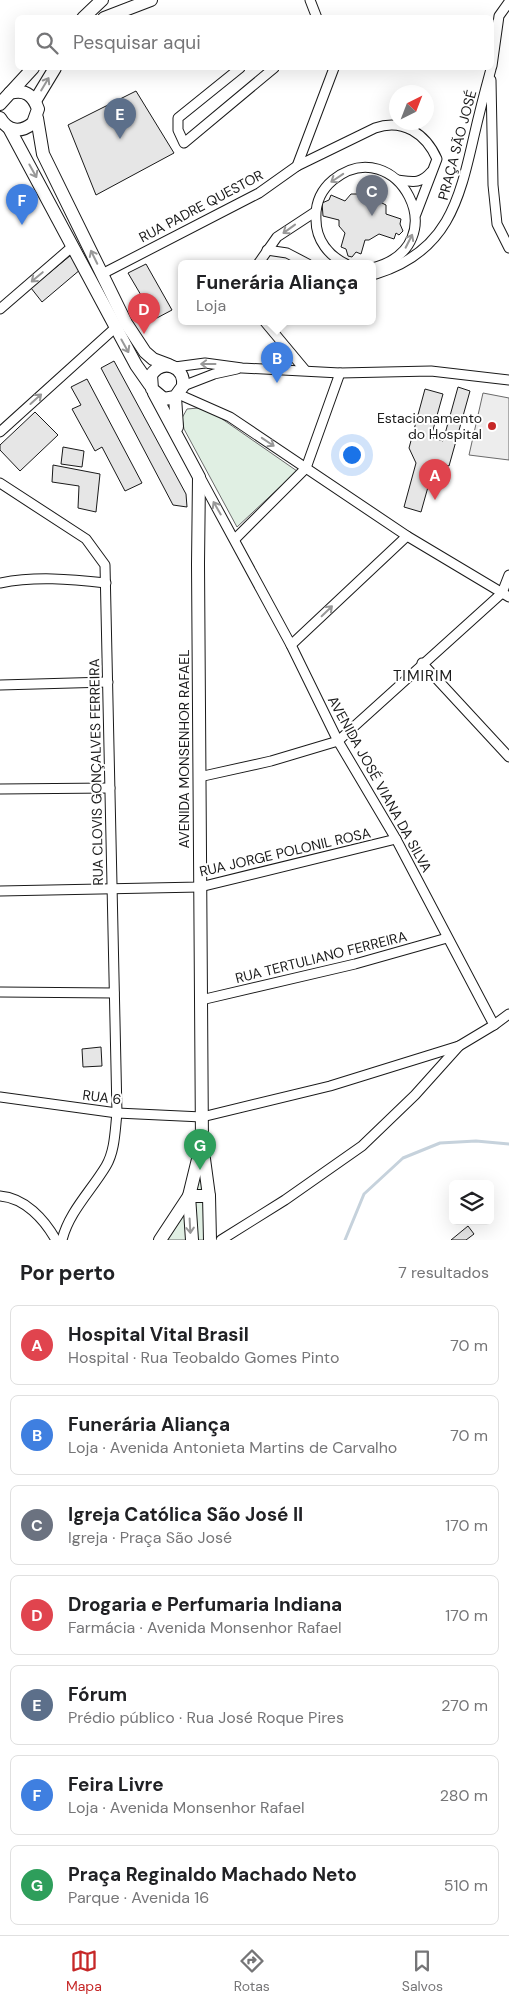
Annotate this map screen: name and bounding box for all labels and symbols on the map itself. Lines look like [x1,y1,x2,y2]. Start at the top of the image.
one-way arrow [41,78,51,92]
north arrow [389,85,434,130]
street label: PRAÇA SÃO JOSÉ [434,88,480,202]
pin: E [104,98,136,139]
one-way arrow [28,164,38,178]
street label: RUA PADRE QUESTOR [136,166,266,246]
one-way arrow [331,173,345,183]
pin: C [356,175,388,216]
pin: F [6,184,38,225]
one-way arrow [282,224,296,234]
one-way arrow [404,233,414,248]
one-way arrow [89,250,98,265]
one-way arrow [30,272,43,283]
pin: D [128,293,160,334]
one-way arrow [120,338,130,353]
pin: B [261,342,293,383]
one-way arrow [201,359,217,369]
one-way arrow [30,393,43,405]
place label: Estacionamento do Hospital [377,409,482,443]
marker: Estacionamento do Hospital [486,420,498,432]
one-way arrow [261,437,275,447]
your location [339,442,365,468]
pin: A [419,459,451,500]
one-way arrow [212,501,222,516]
one-way arrow [320,606,332,618]
street label: AVENIDA MONSENHOR RAFAEL [175,649,193,849]
street label: RUA CLOVIS GONÇALVES FERREIRA [85,658,107,886]
district label: TIMIRIM [393,666,453,686]
street label: AVENIDA JOSÉ VIANA DA SILVA [324,693,436,875]
street label: RUA JORGE POLONIL ROSA [198,824,372,880]
street label: RUA TERTULIANO FERREIRA [233,927,409,987]
street label: RUA 6 [82,1086,122,1108]
pin: G [184,1129,216,1170]
one-way arrow [185,1218,195,1234]

